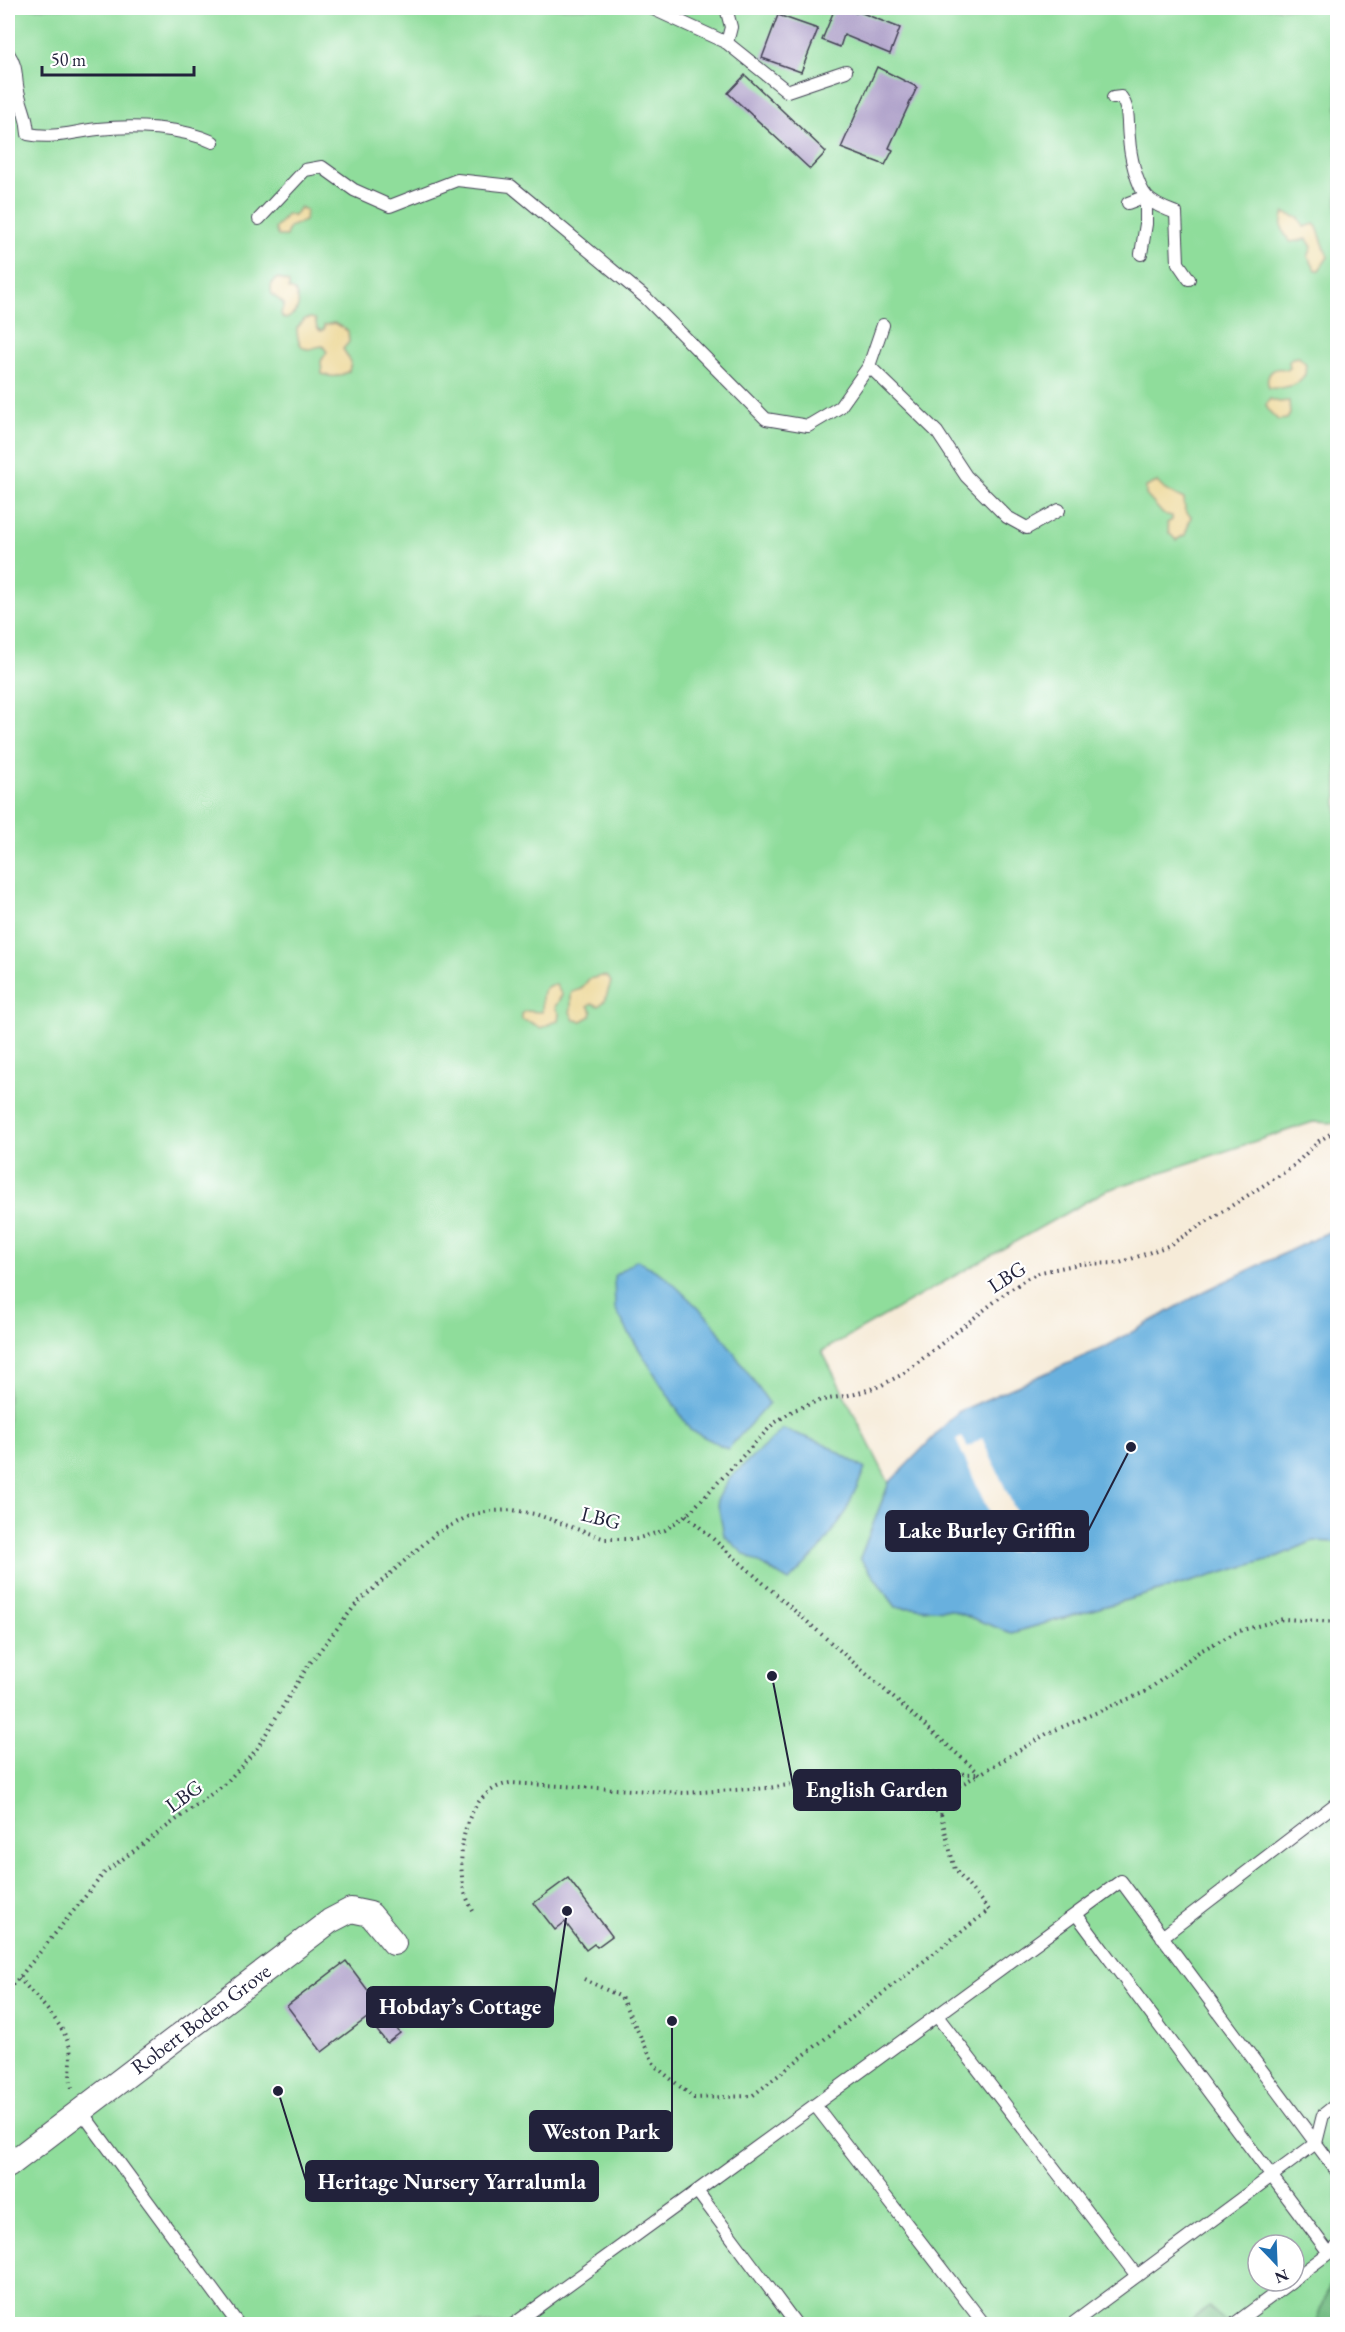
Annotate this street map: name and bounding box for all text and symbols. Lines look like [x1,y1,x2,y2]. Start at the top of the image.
scale bar [42,39,194,77]
text: 50 m [51,48,86,71]
street label: LBG [983,1254,1031,1299]
street label: LBG [578,1500,624,1535]
callout: Lake Burley Griffin [886,1511,1088,1551]
text: Lake Burley Griffin [898,1516,1076,1545]
callout: English Garden [794,1770,960,1810]
street label: LBG [160,1773,208,1818]
text: English Garden [806,1775,949,1804]
street label: Robert Boden Grove [125,1957,276,2080]
callout: Hobday’s Cottage [367,1987,553,2027]
text: Hobday’s Cottage [379,1992,541,2021]
callout: Weston Park [530,2111,672,2151]
text: Weston Park [542,2117,661,2146]
callout: Heritage Nursery Yarralumla [306,2161,598,2201]
text: Heritage Nursery Yarralumla [318,2167,587,2196]
north arrow [1246,2233,1306,2293]
text: N [1272,2264,1292,2289]

